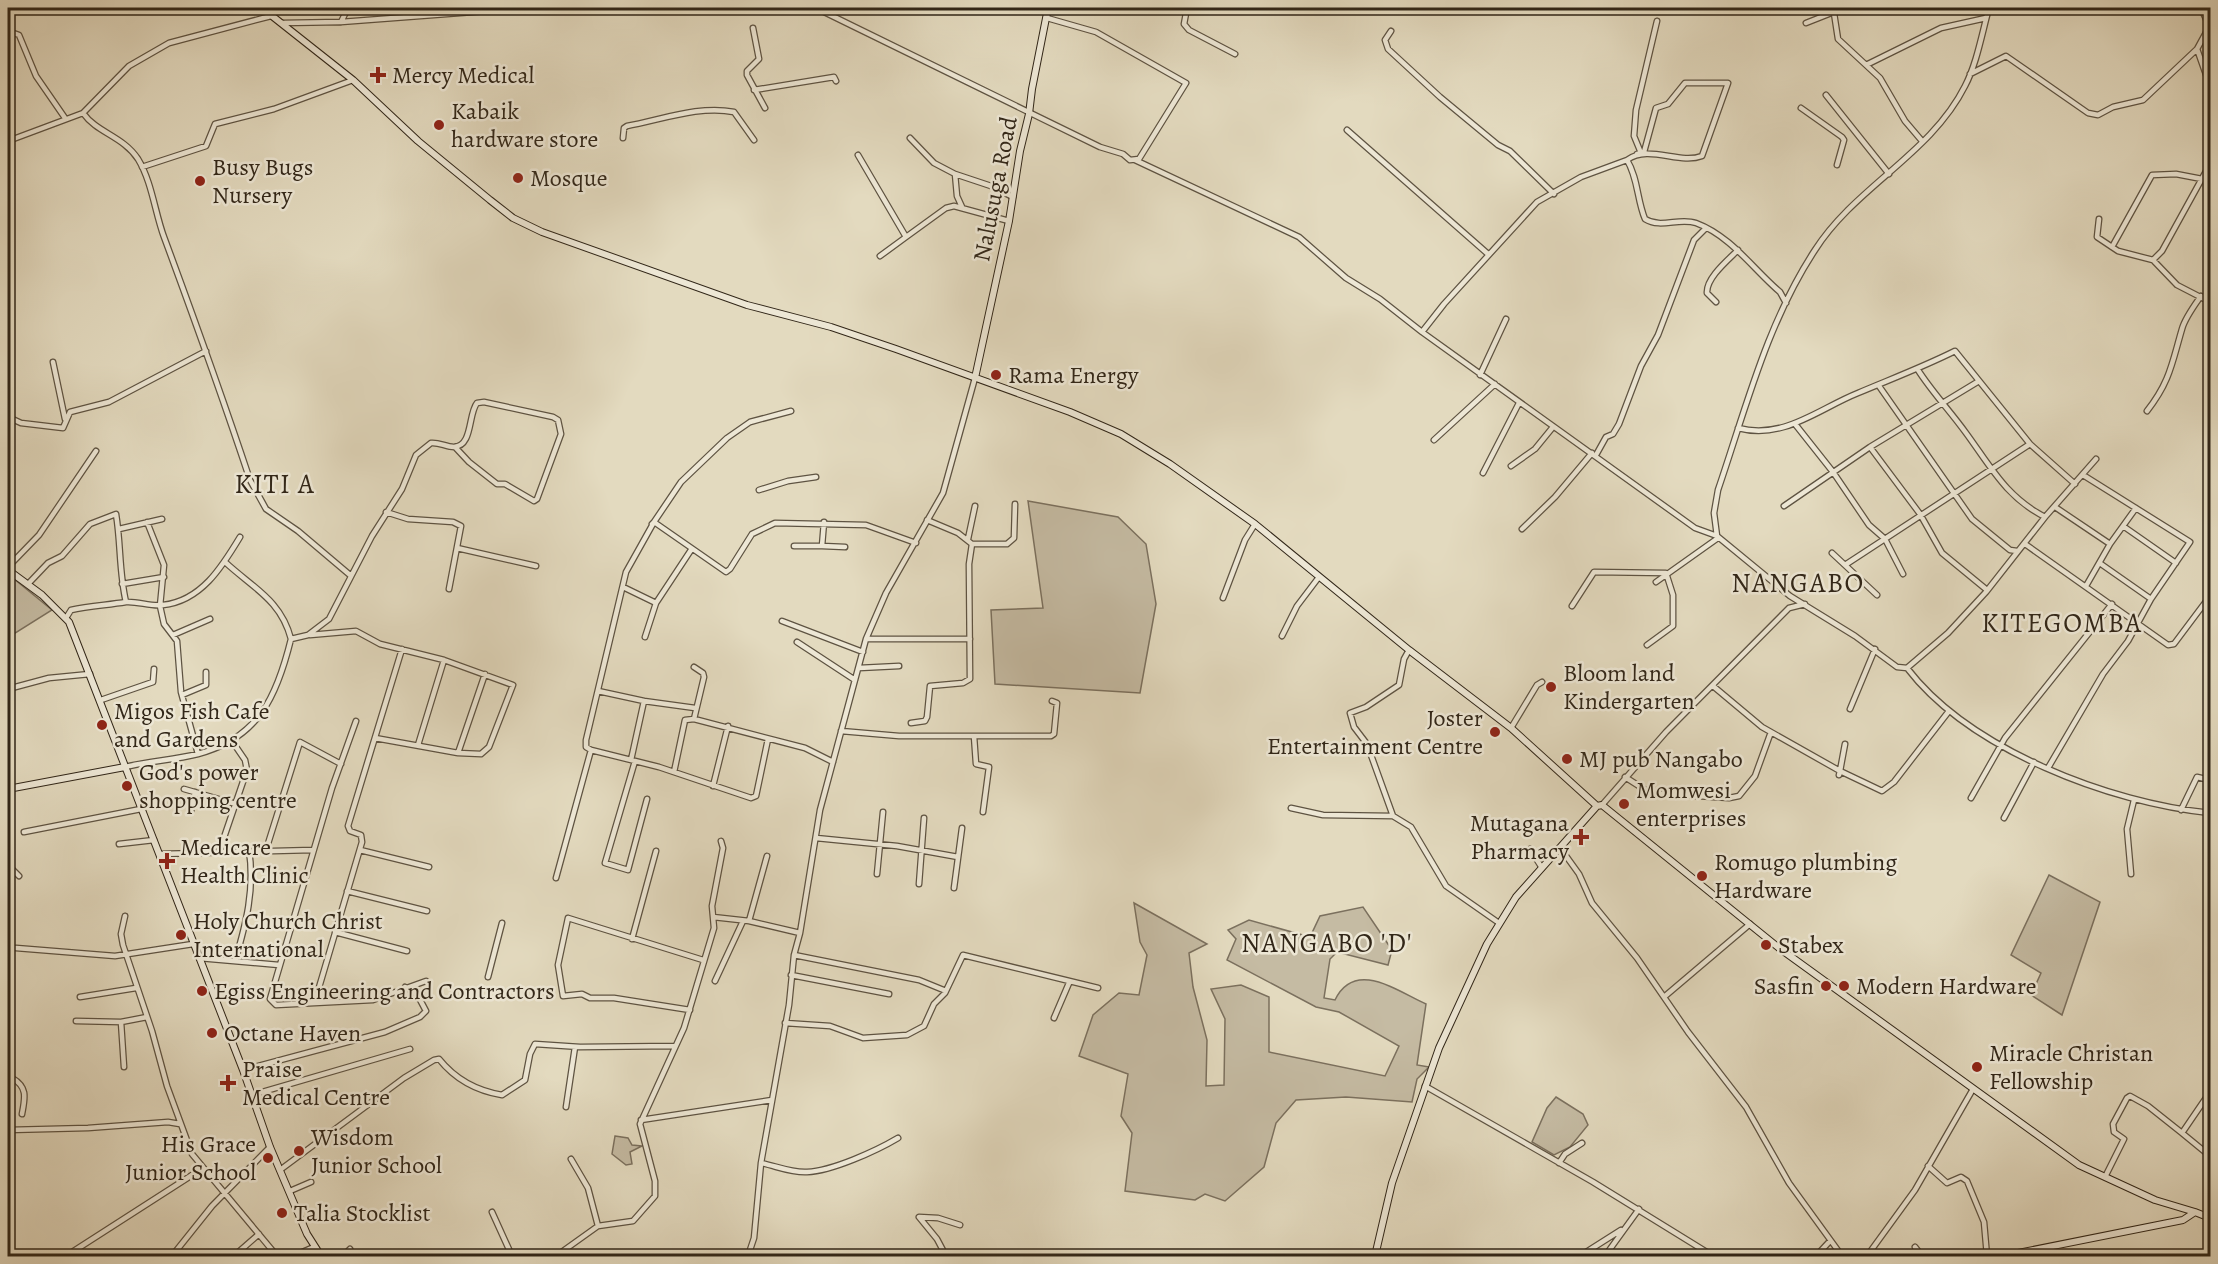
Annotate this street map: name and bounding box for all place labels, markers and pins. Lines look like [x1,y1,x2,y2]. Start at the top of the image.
place label: Mercy Medical [392,59,535,91]
marker: Mercy Medical [369,66,387,84]
place label: Kabaik hardware store [451,95,598,155]
marker: Kabaik hardware store [432,118,446,132]
place label: Busy Bugs Nursery [212,151,313,211]
place label: Mosque [530,162,608,194]
marker: Mosque [511,171,525,185]
marker: Busy Bugs Nursery [193,174,207,188]
place label: Rama Energy [1008,359,1139,391]
marker: Rama Energy [989,368,1003,382]
place label: Bloom land Kindergarten [1563,657,1695,717]
marker: Bloom land Kindergarten [1544,680,1558,694]
place label: Migos Fish Cafe and Gardens [114,695,269,755]
place label: Joster Entertainment Centre [1267,702,1483,762]
marker: Migos Fish Cafe and Gardens [95,718,109,732]
marker: Joster Entertainment Centre [1488,725,1502,739]
place label: MJ pub Nangabo [1579,743,1743,775]
marker: MJ pub Nangabo [1560,752,1574,766]
place label: God's power shopping centre [139,756,297,816]
place label: Momwesi enterprises [1636,774,1746,834]
marker: God's power shopping centre [120,779,134,793]
marker: Momwesi enterprises [1617,797,1631,811]
place label: Mutagana Pharmacy [1470,807,1570,867]
marker: Mutagana Pharmacy [1574,830,1588,844]
place label: Medicare Health Clinic [180,831,309,891]
place label: Romugo plumbing Hardware [1714,846,1897,906]
marker: Medicare Health Clinic [158,852,176,870]
marker: Romugo plumbing Hardware [1695,869,1709,883]
place label: Holy Church Christ International [193,905,383,965]
marker: Holy Church Christ International [174,928,188,942]
place label: Stabex [1778,929,1844,961]
marker: Stabex [1759,938,1773,952]
place label: Sasfin [1754,970,1814,1002]
place label: Modern Hardware [1856,970,2037,1002]
place label: Egiss Engineering and Contractors [214,975,555,1007]
marker: Sasfin [1819,979,1833,993]
marker: Modern Hardware [1837,979,1851,993]
marker: Egiss Engineering and Contractors [195,984,209,998]
place label: Octane Haven [224,1017,361,1049]
marker: Octane Haven [205,1026,219,1040]
place label: Miracle Christan Fellowship [1989,1037,2153,1097]
place label: Praise Medical Centre [242,1053,390,1113]
marker: Miracle Christan Fellowship [1970,1060,1984,1074]
marker: Praise Medical Centre [219,1074,237,1092]
place label: Wisdom Junior School [310,1121,442,1181]
place label: His Grace Junior School [125,1128,256,1188]
marker: Wisdom Junior School [292,1144,306,1158]
marker: His Grace Junior School [261,1151,275,1165]
place label: Talia Stocklist [294,1197,431,1229]
marker: Talia Stocklist [275,1206,289,1220]

